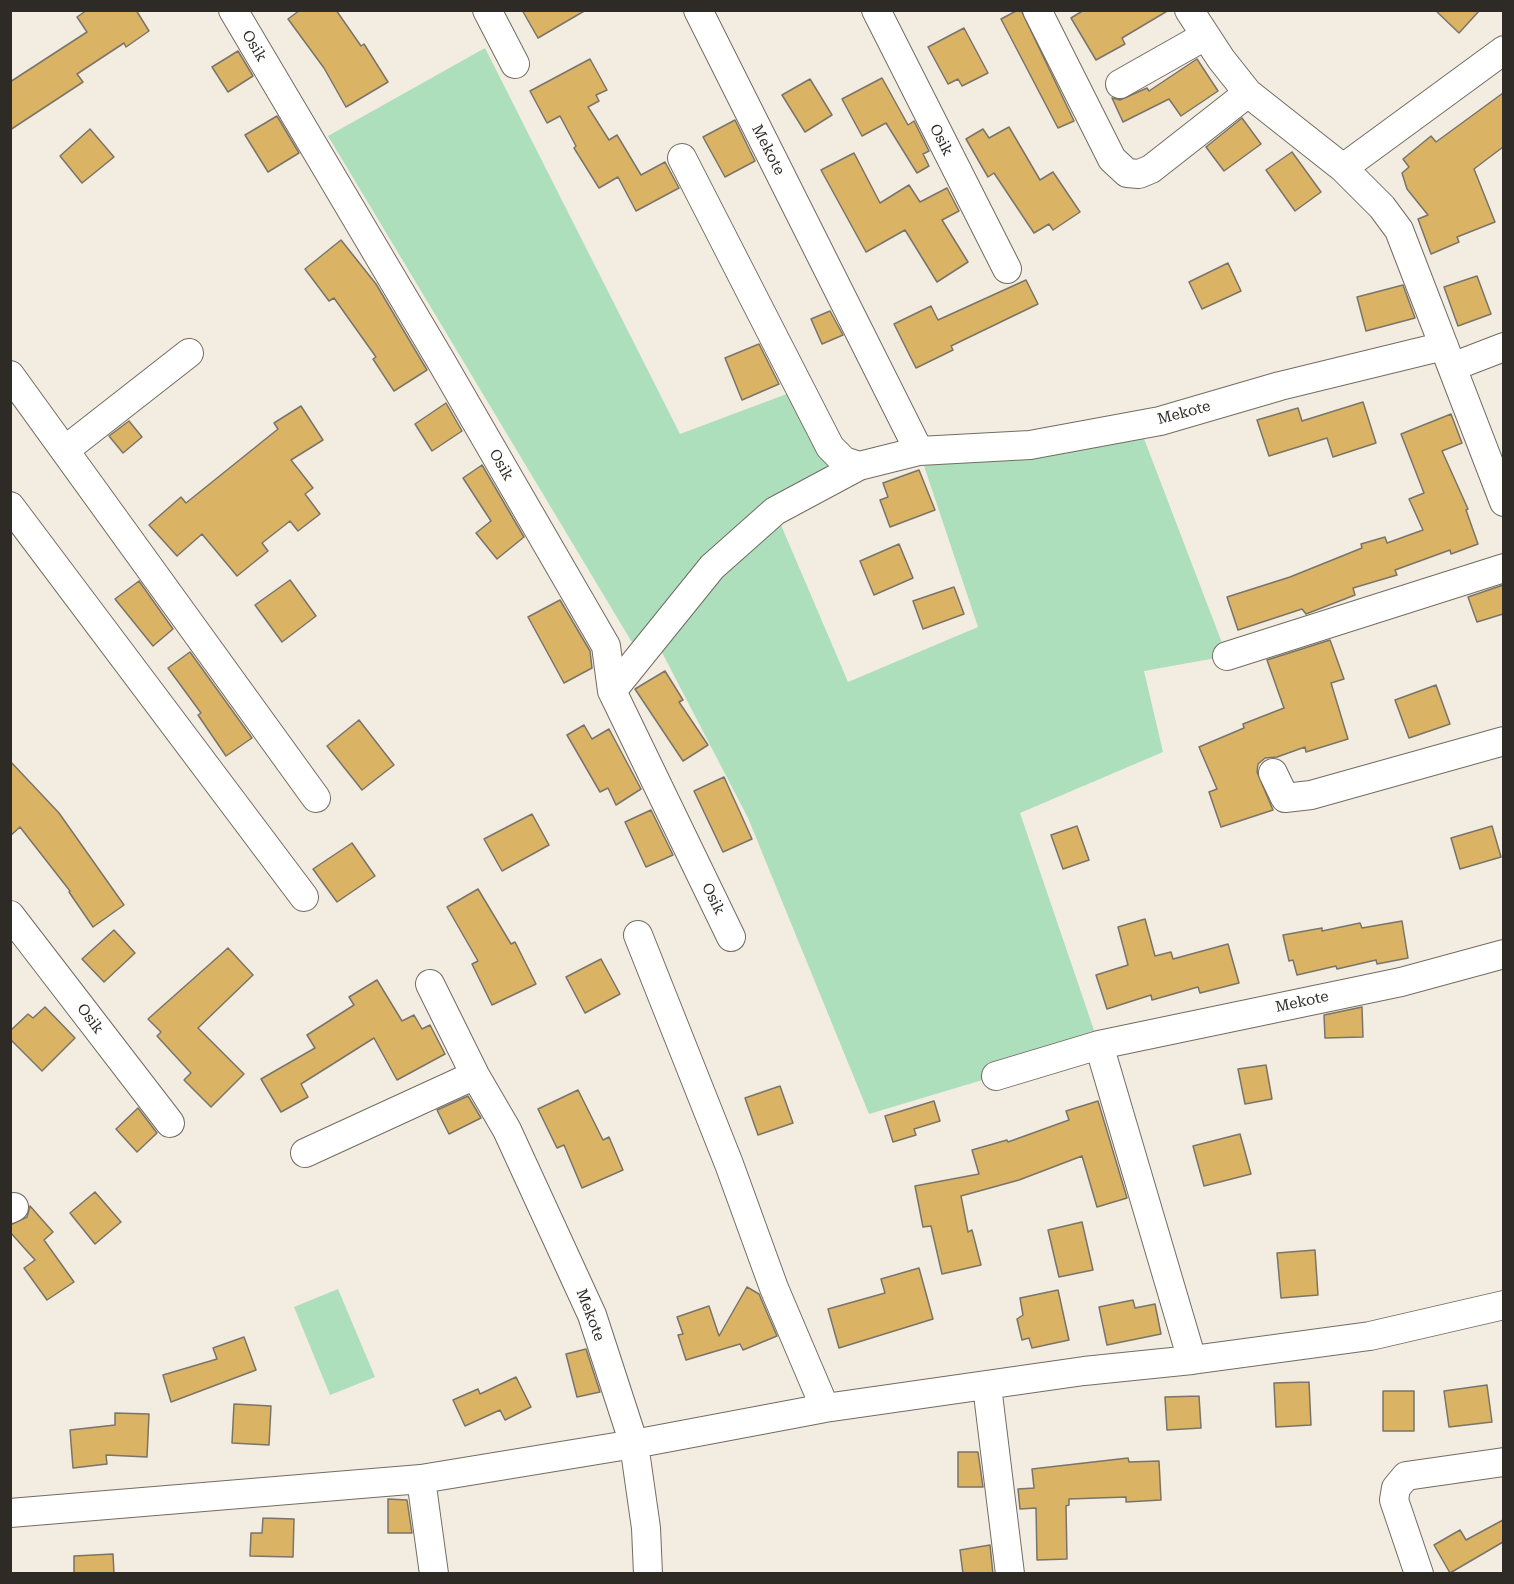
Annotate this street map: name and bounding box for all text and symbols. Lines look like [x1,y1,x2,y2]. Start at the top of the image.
street label: Osik [238,27,270,65]
street label: Osik [925,121,957,159]
street label: Mekote [748,122,788,178]
street label: Mekote [1156,397,1212,429]
street label: Osik [485,446,517,484]
street label: Osik [698,880,728,918]
street label: Mekote [1274,988,1330,1016]
street label: Osik [73,1000,107,1038]
street label: Mekote [572,1286,608,1344]

